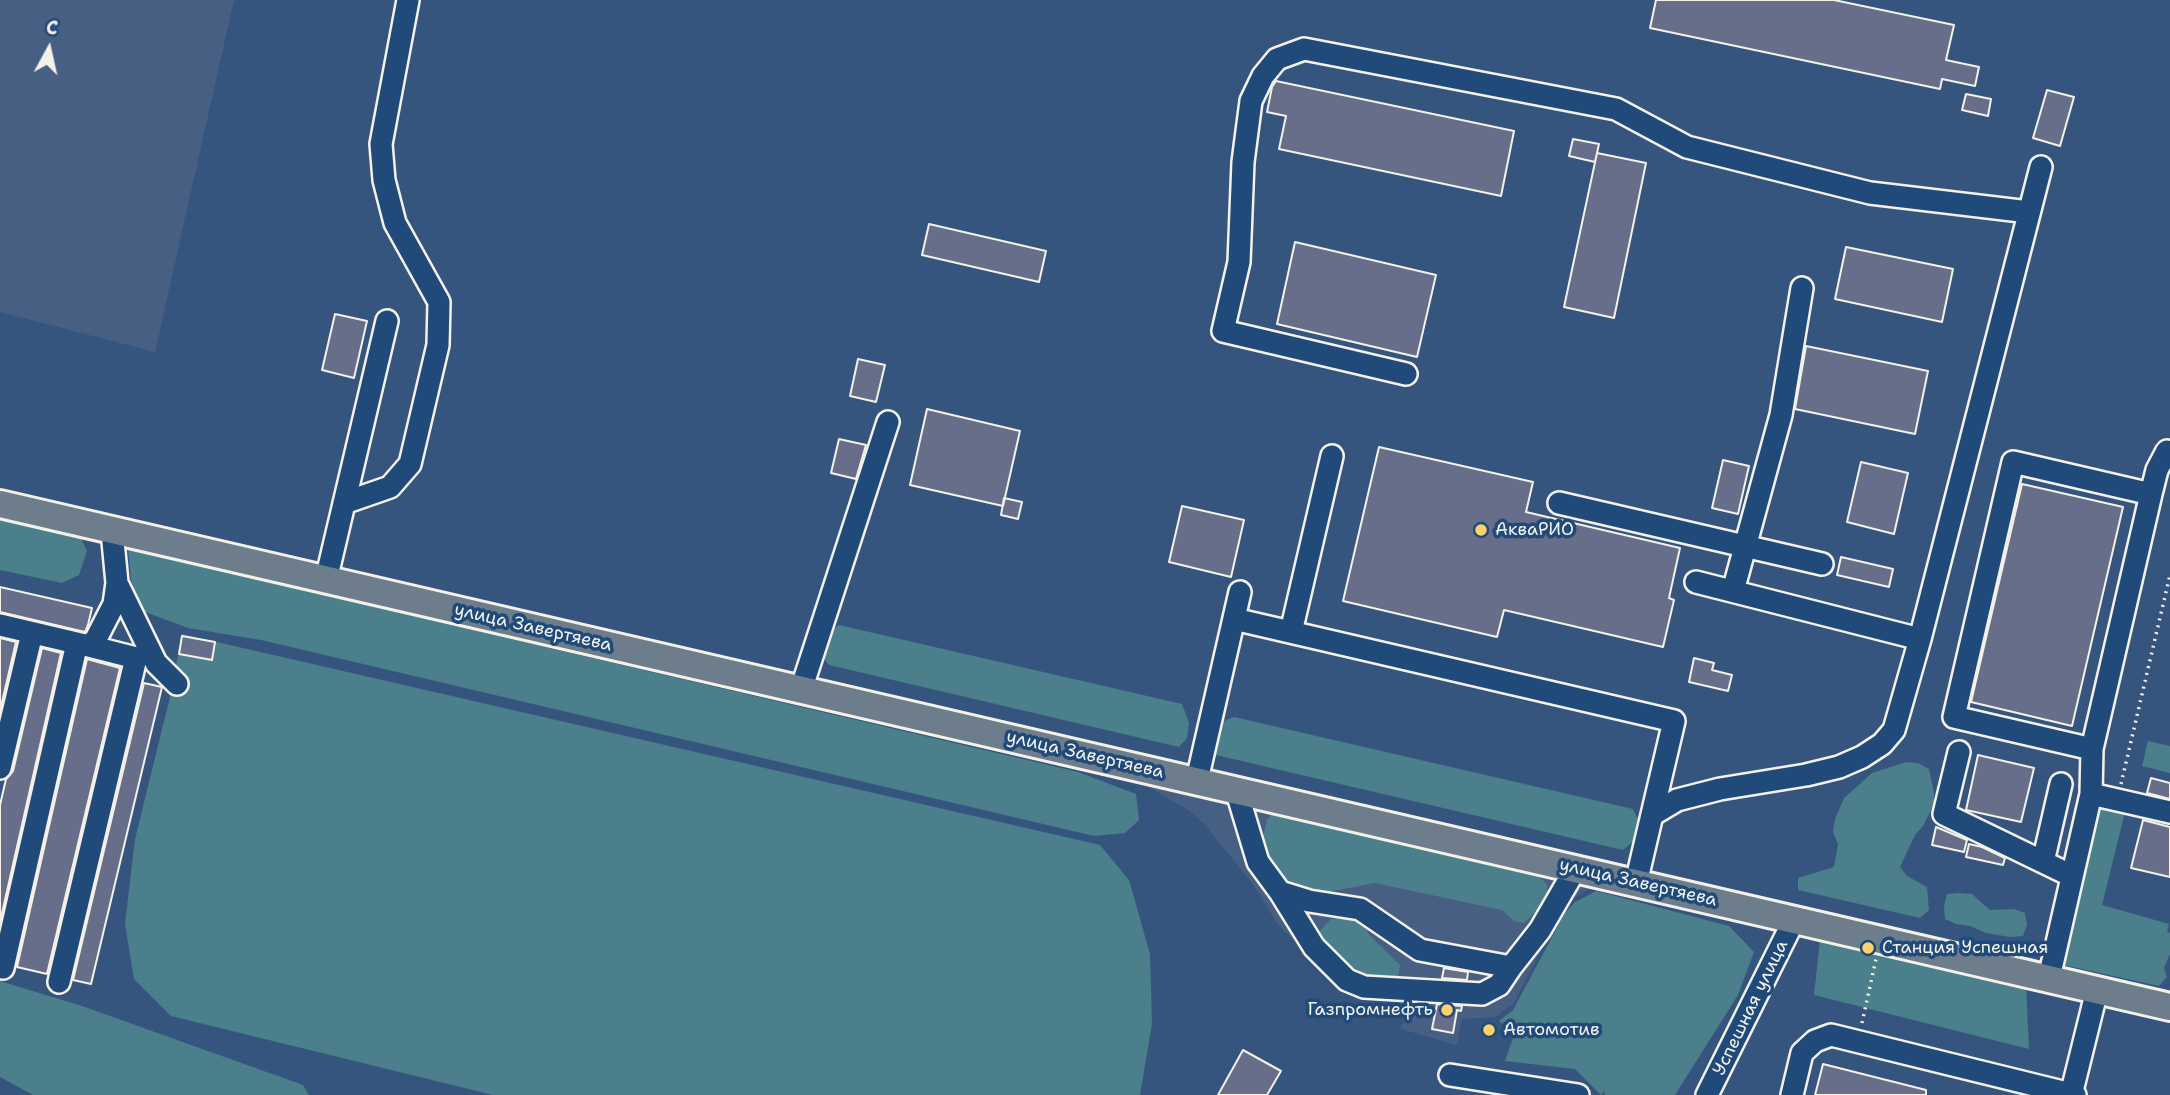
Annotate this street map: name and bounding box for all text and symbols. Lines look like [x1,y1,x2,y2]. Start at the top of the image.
north arrow [14,14,84,84]
text: С [44,15,60,41]
place label: АкваРИО [1495,519,1574,541]
marker: АкваРИО [1473,522,1489,538]
street label: улица Завертяева [452,599,614,657]
street label: улица Завертяева [1004,726,1166,784]
street label: улица Завертяева [1557,854,1719,912]
street label: Успешная улица [1709,937,1793,1079]
place label: Станция Успешная [1882,937,2048,959]
marker: Станция Успешная [1860,940,1876,956]
place label: Газпромнефть [1308,999,1433,1021]
marker: Газпромнефть [1439,1002,1455,1018]
place label: Автомотив [1503,1019,1599,1041]
marker: Автомотив [1481,1022,1497,1038]

